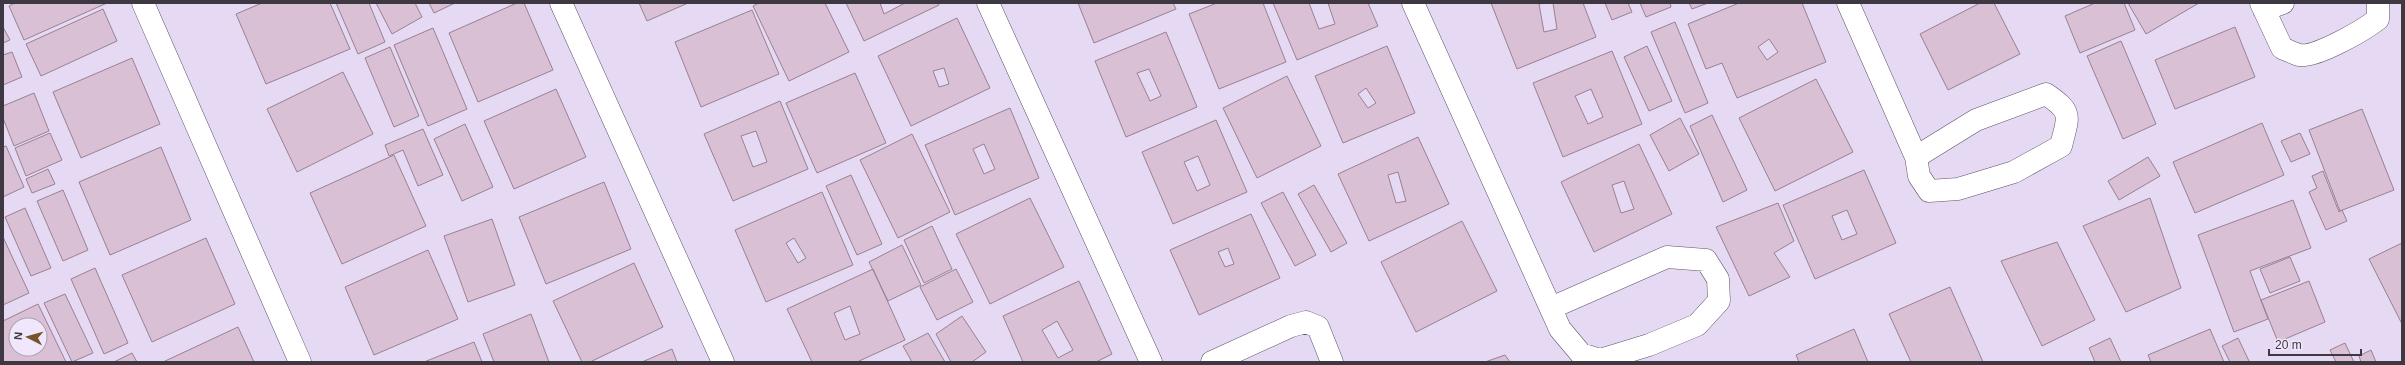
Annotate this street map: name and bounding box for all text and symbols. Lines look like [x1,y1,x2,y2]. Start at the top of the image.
north arrow [8,317,48,357]
text: N [12,331,24,341]
scale bar [2269,331,2361,357]
text: 20 m [2275,338,2302,352]

